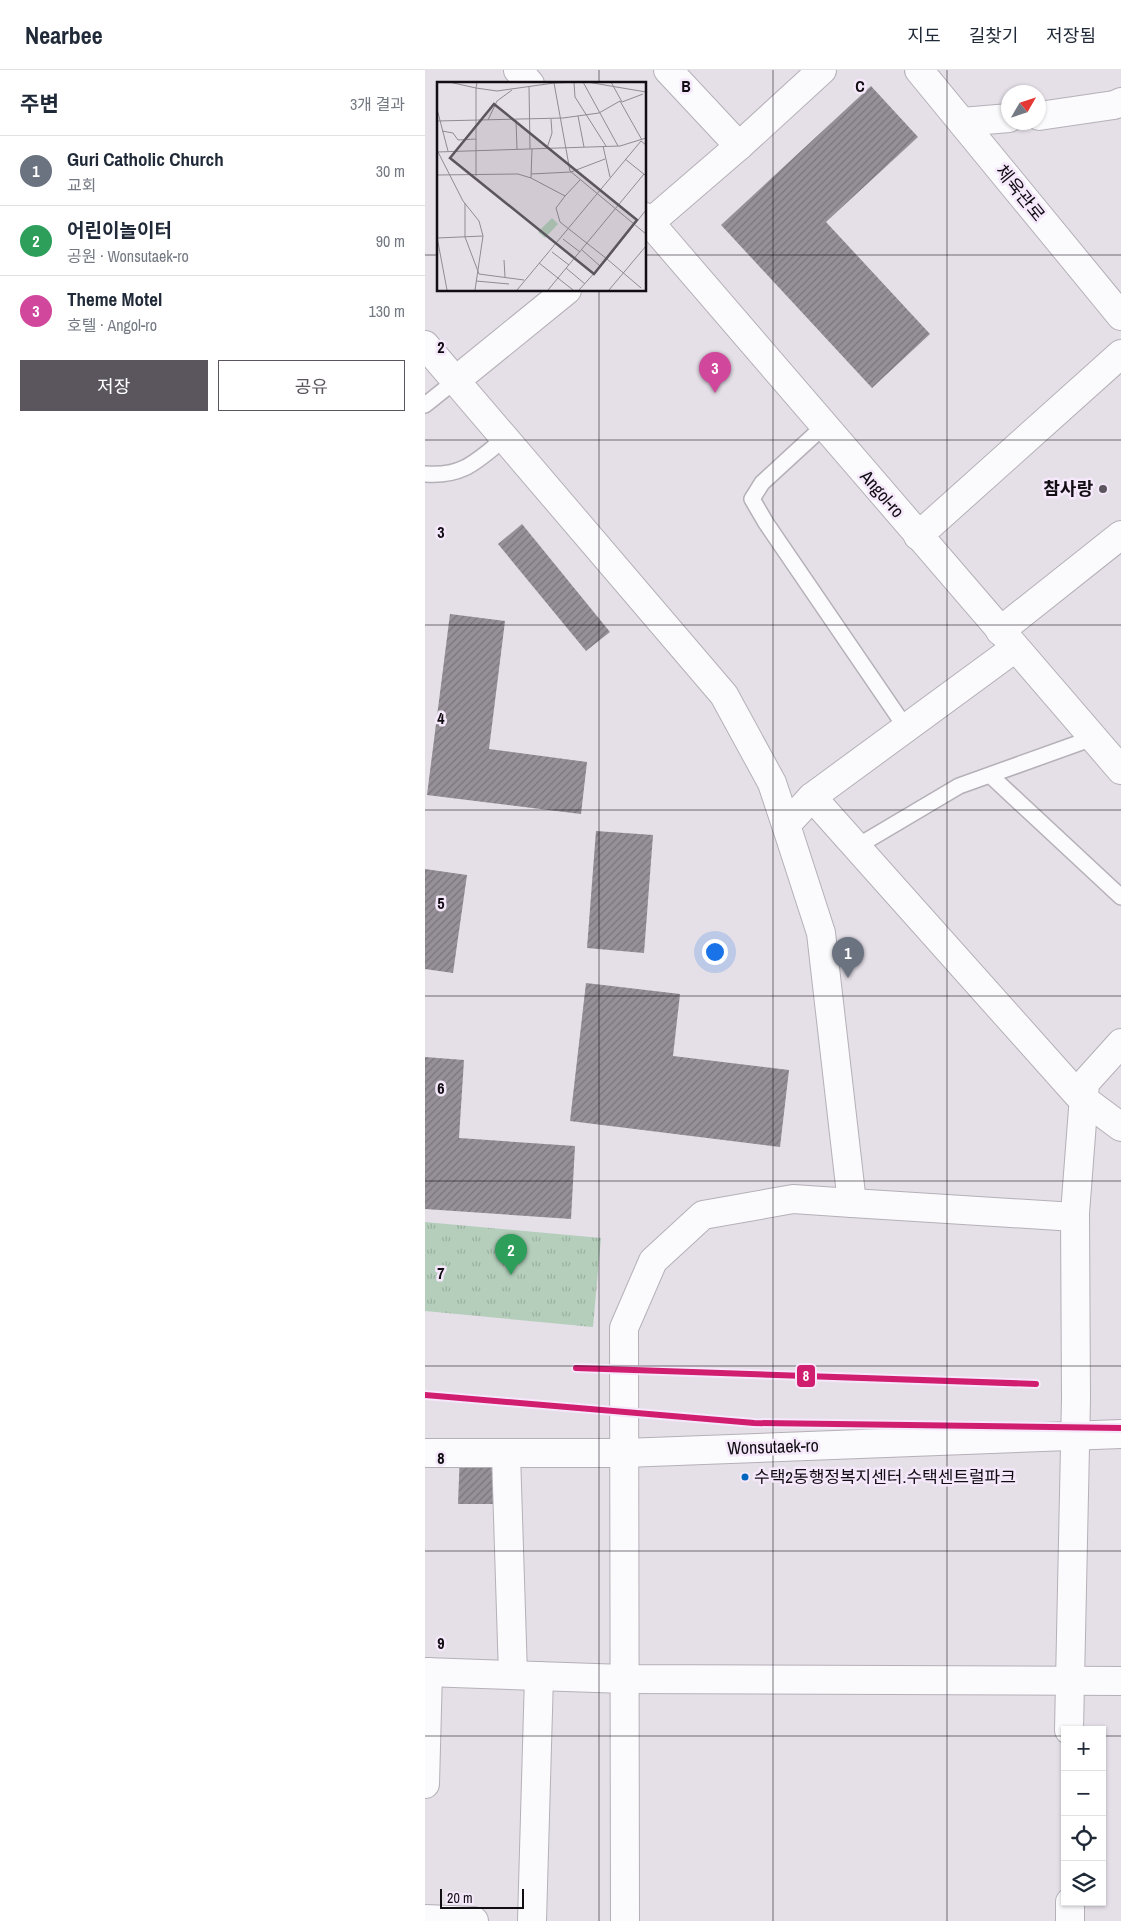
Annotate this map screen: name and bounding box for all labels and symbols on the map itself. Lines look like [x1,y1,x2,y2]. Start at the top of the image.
text: B [681,75,691,97]
text: C [855,75,865,97]
inset map [437,82,646,291]
north arrow [1001,85,1046,130]
street label: 체육관로 [990,159,1051,226]
text: 2 [437,336,445,358]
pin: 3 [699,352,731,393]
street label: Angol-ro [854,464,910,523]
place label: 참사랑 [1043,476,1093,501]
marker: 참사랑 [1097,483,1109,495]
text: 3 [437,521,445,543]
text: 4 [437,707,445,729]
text: 5 [437,892,445,914]
pin: 1 [832,937,864,978]
your location [702,939,728,965]
text: 6 [437,1077,445,1099]
pin: 2 [495,1234,527,1275]
text: 7 [437,1262,445,1284]
line badge: 8 [796,1364,816,1388]
text: 8 [803,1367,809,1385]
street label: Wonsutaek-ro [727,1432,819,1461]
text: 8 [437,1447,445,1469]
place label: 수택2동행정복지센터.수택센트럴파크 [754,1465,1016,1488]
marker: 수택2동행정복지센터.수택센트럴파크 [740,1472,750,1482]
text: 9 [437,1632,445,1654]
scale bar [440,1886,524,1909]

